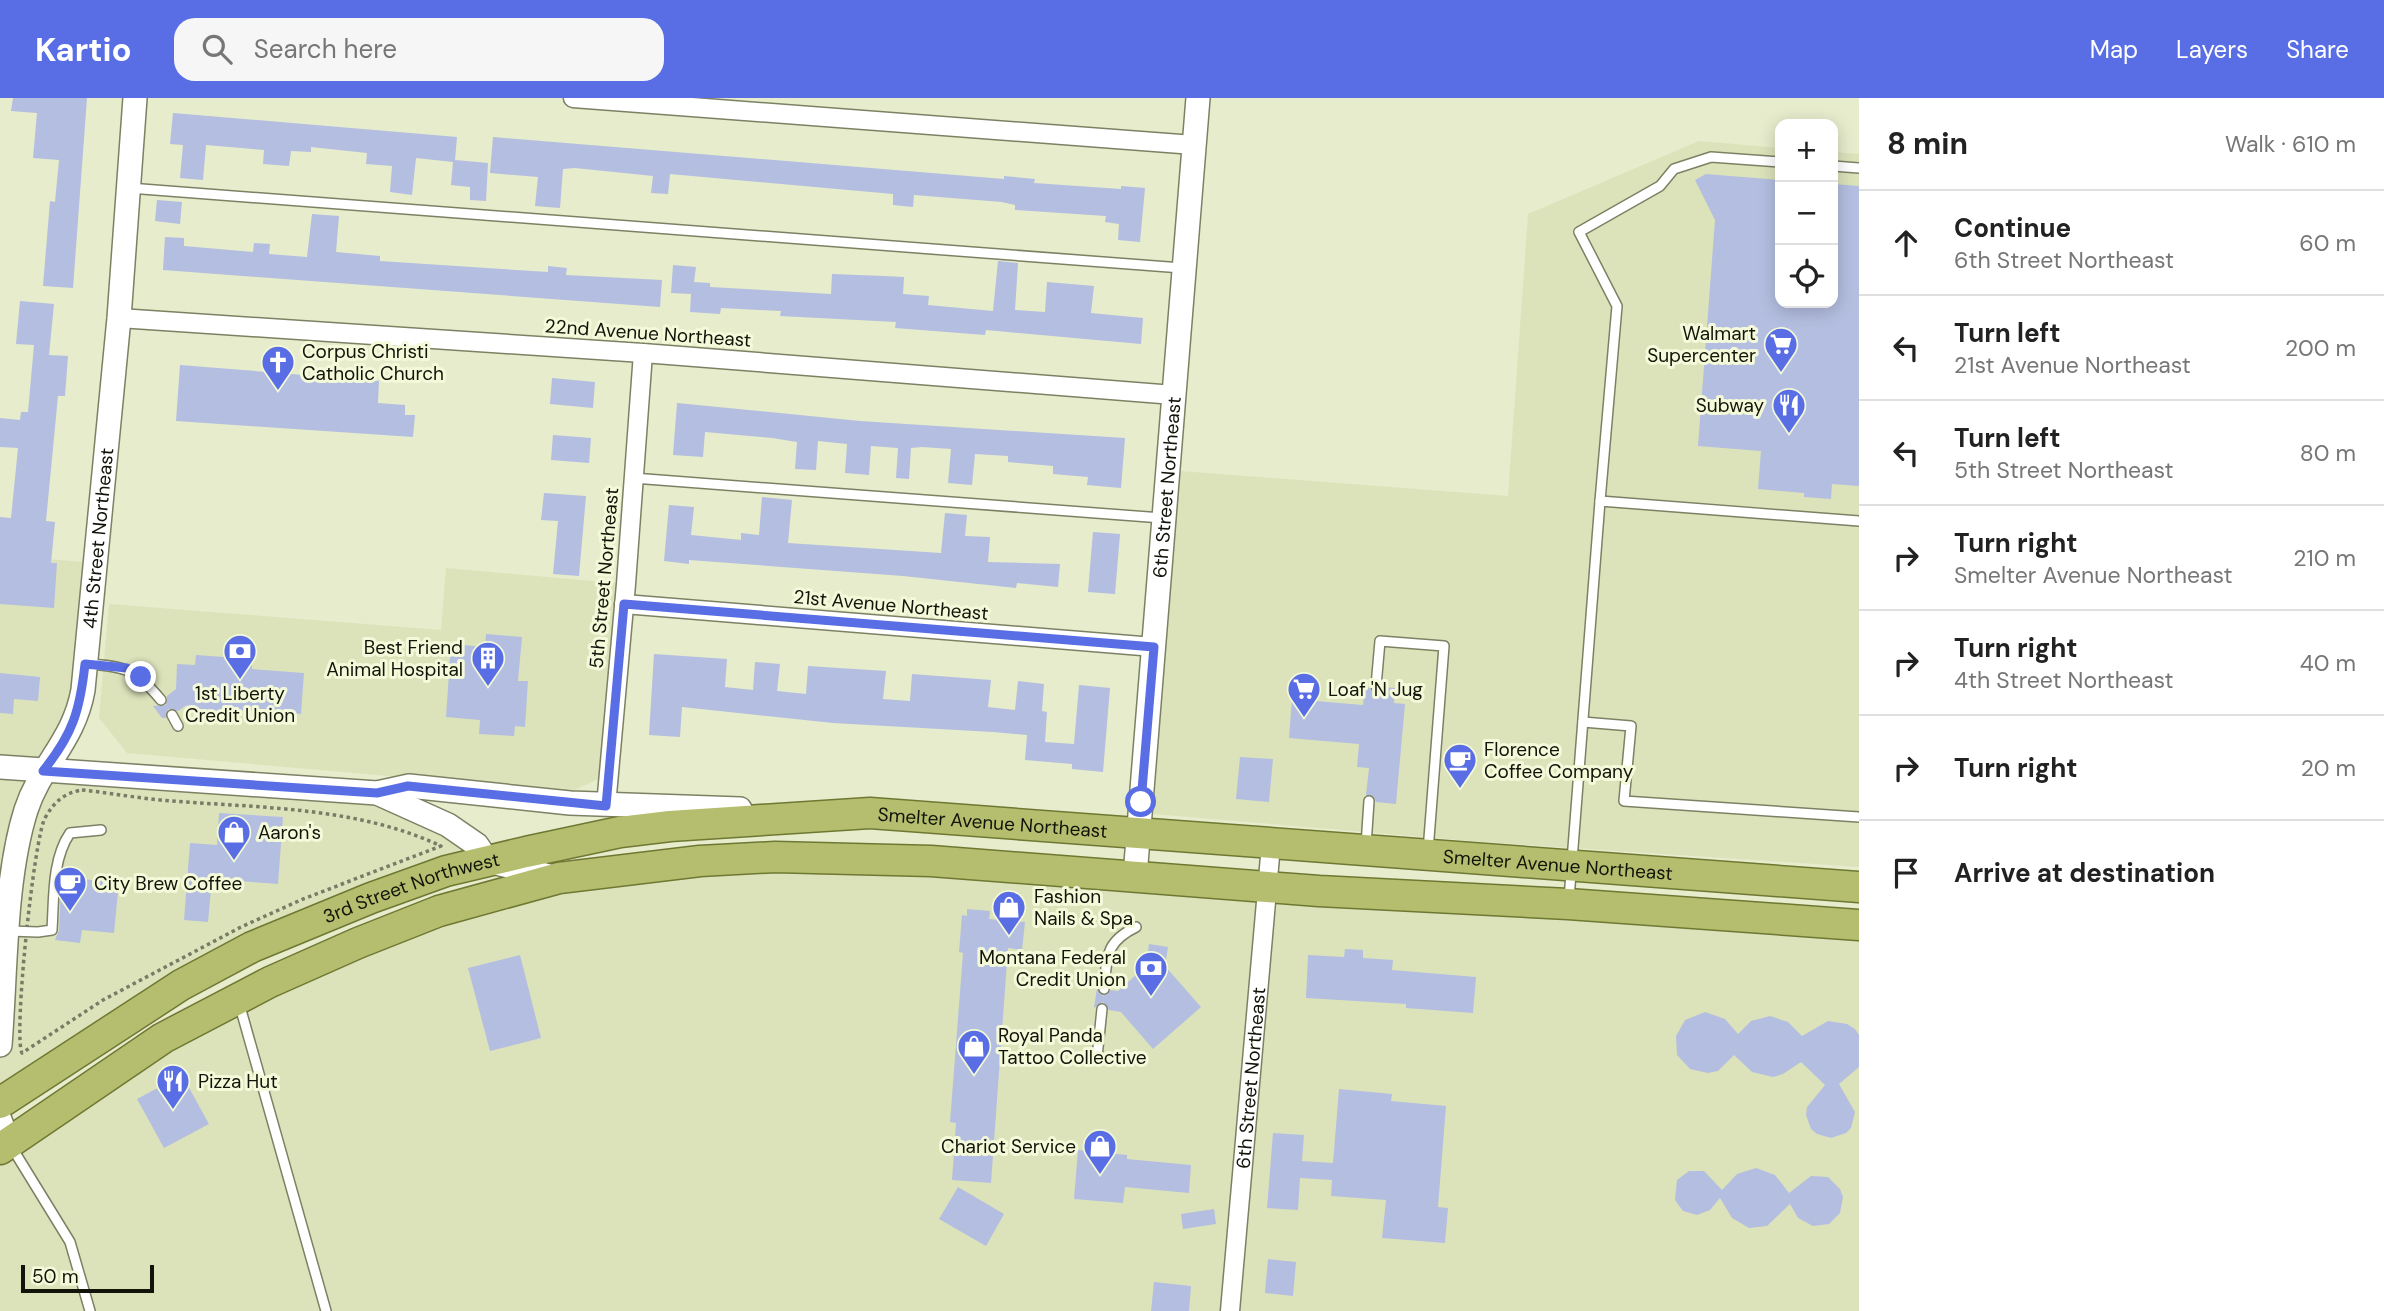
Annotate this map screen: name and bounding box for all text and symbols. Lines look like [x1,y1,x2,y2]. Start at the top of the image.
search box [174,18,664,81]
text: Kartio [35,28,132,71]
icon: search [198,30,236,68]
text: Search here [254,32,397,66]
text: Map [2090,34,2138,65]
text: Layers [2176,34,2248,65]
text: Share [2286,34,2349,65]
map controls [1775,119,1838,308]
button: + [1775,119,1838,182]
text: 8 min [1887,124,1968,163]
text: Walk · 610 m [2225,129,2356,159]
button: − [1775,182,1838,245]
text: Continue [1954,211,2071,245]
icon: ahead [1887,224,1925,262]
text: 60 m [2299,228,2356,258]
button: locate [1775,245,1838,308]
text: 6th Street Northeast [1954,245,2174,275]
street label: 22nd Avenue Northeast [544,313,752,353]
text: Turn left [1954,316,2061,350]
place label: Walmart Supercenter [1647,321,1756,368]
supermarket icon: Walmart Supercenter [1762,325,1800,374]
icon: left [1887,329,1925,367]
text: 200 m [2285,333,2356,363]
place label: Corpus Christi Catholic Church [302,339,444,386]
church icon: Corpus Christi Catholic Church [259,343,297,392]
text: 21st Avenue Northeast [1954,350,2191,380]
restaurant icon: Subway [1770,386,1808,435]
place label: Subway [1696,393,1764,418]
street label: 6th Street Northeast [1147,396,1186,579]
text: Turn left [1954,421,2061,455]
icon: left [1887,434,1925,472]
text: 80 m [2300,438,2356,468]
street label: 4th Street Northeast [76,447,119,630]
text: 5th Street Northeast [1954,455,2174,485]
street label: 5th Street Northeast [584,487,624,669]
text: Turn right [1954,526,2078,560]
icon: right [1887,539,1925,577]
text: 210 m [2293,543,2356,573]
text: Smelter Avenue Northeast [1954,560,2233,590]
street label: 21st Avenue Northeast [792,584,990,626]
text: Turn right [1954,631,2078,665]
bank icon: 1st Liberty Credit Union [221,632,259,681]
place label: Best Friend Animal Hospital [326,635,463,682]
building icon: Best Friend Animal Hospital [469,639,507,688]
icon: right [1887,644,1925,682]
text: 40 m [2300,648,2356,678]
route end [125,661,156,692]
text: 4th Street Northeast [1954,665,2174,695]
supermarket icon: Loaf 'N Jug [1285,670,1323,719]
place label: Loaf 'N Jug [1328,677,1423,702]
place label: 1st Liberty Credit Union [185,681,295,728]
place label: Florence Coffee Company [1484,737,1634,784]
cafe icon: Florence Coffee Company [1441,741,1479,790]
icon: right [1887,749,1925,787]
text: Turn right [1954,751,2078,785]
text: 20 m [2301,753,2356,783]
route start [1125,786,1156,817]
street label: Smelter Avenue Northeast [877,801,1108,843]
shop icon: Aaron's [215,813,253,862]
place label: Aaron's [258,820,321,845]
street label: Smelter Avenue Northeast [1442,843,1674,886]
street label: 3rd Street Northwest [319,846,502,929]
icon: arrive [1887,854,1925,892]
text: Arrive at destination [1954,856,2215,890]
cafe icon: City Brew Coffee [51,864,89,913]
place label: City Brew Coffee [94,871,242,896]
place label: Fashion Nails & Spa [1034,884,1133,931]
shop icon: Fashion Nails & Spa [990,888,1028,937]
place label: Montana Federal Credit Union [979,945,1126,992]
bank icon: Montana Federal Credit Union [1132,949,1170,998]
street label: 6th Street Northeast [1230,986,1271,1170]
place label: Royal Panda Tattoo Collective [998,1023,1147,1070]
shop icon: Royal Panda Tattoo Collective [955,1027,993,1076]
restaurant icon: Pizza Hut [154,1062,192,1111]
place label: Pizza Hut [198,1069,278,1094]
shop icon: Chariot Service [1081,1127,1119,1176]
place label: Chariot Service [941,1134,1076,1159]
scale bar [21,1262,154,1294]
text: 50 m [32,1264,79,1289]

